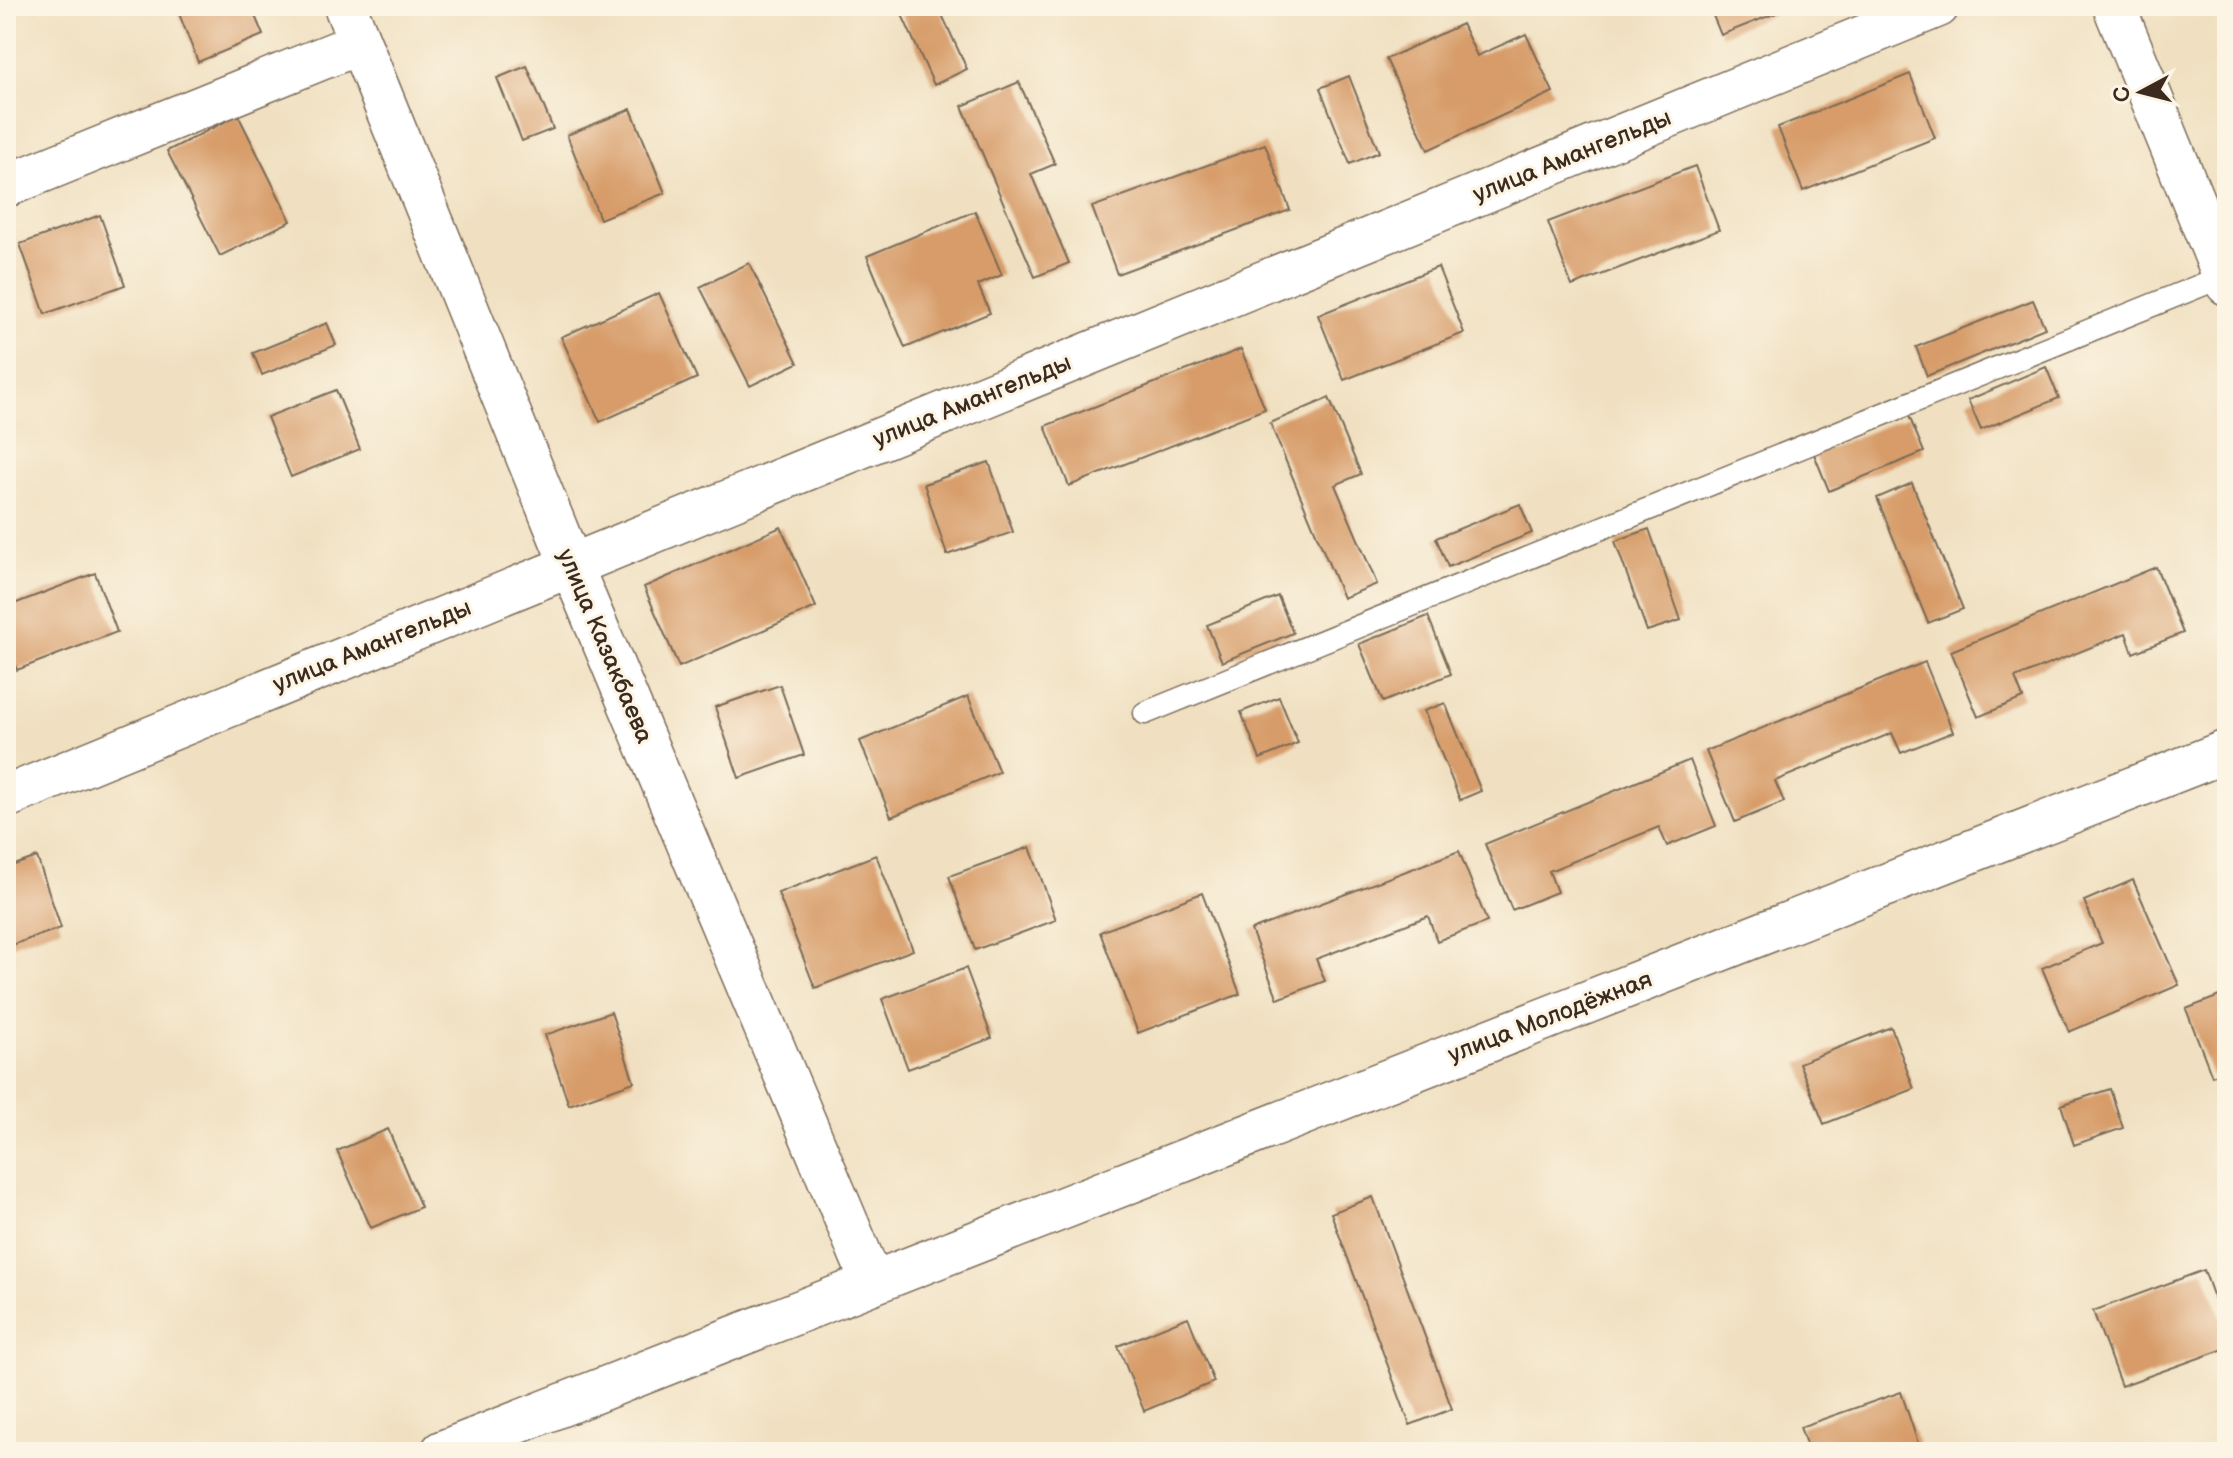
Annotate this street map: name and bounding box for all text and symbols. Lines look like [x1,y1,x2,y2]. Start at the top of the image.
north arrow [2101,52,2181,132]
text: С [2108,85,2137,103]
street label: улица Амангельды [1469,103,1675,209]
street label: улица Амангельды [869,348,1075,454]
street label: улица Казакбаева [551,544,659,748]
street label: улица Амангельды [269,593,475,699]
street label: улица Молодёжная [1444,965,1656,1069]

